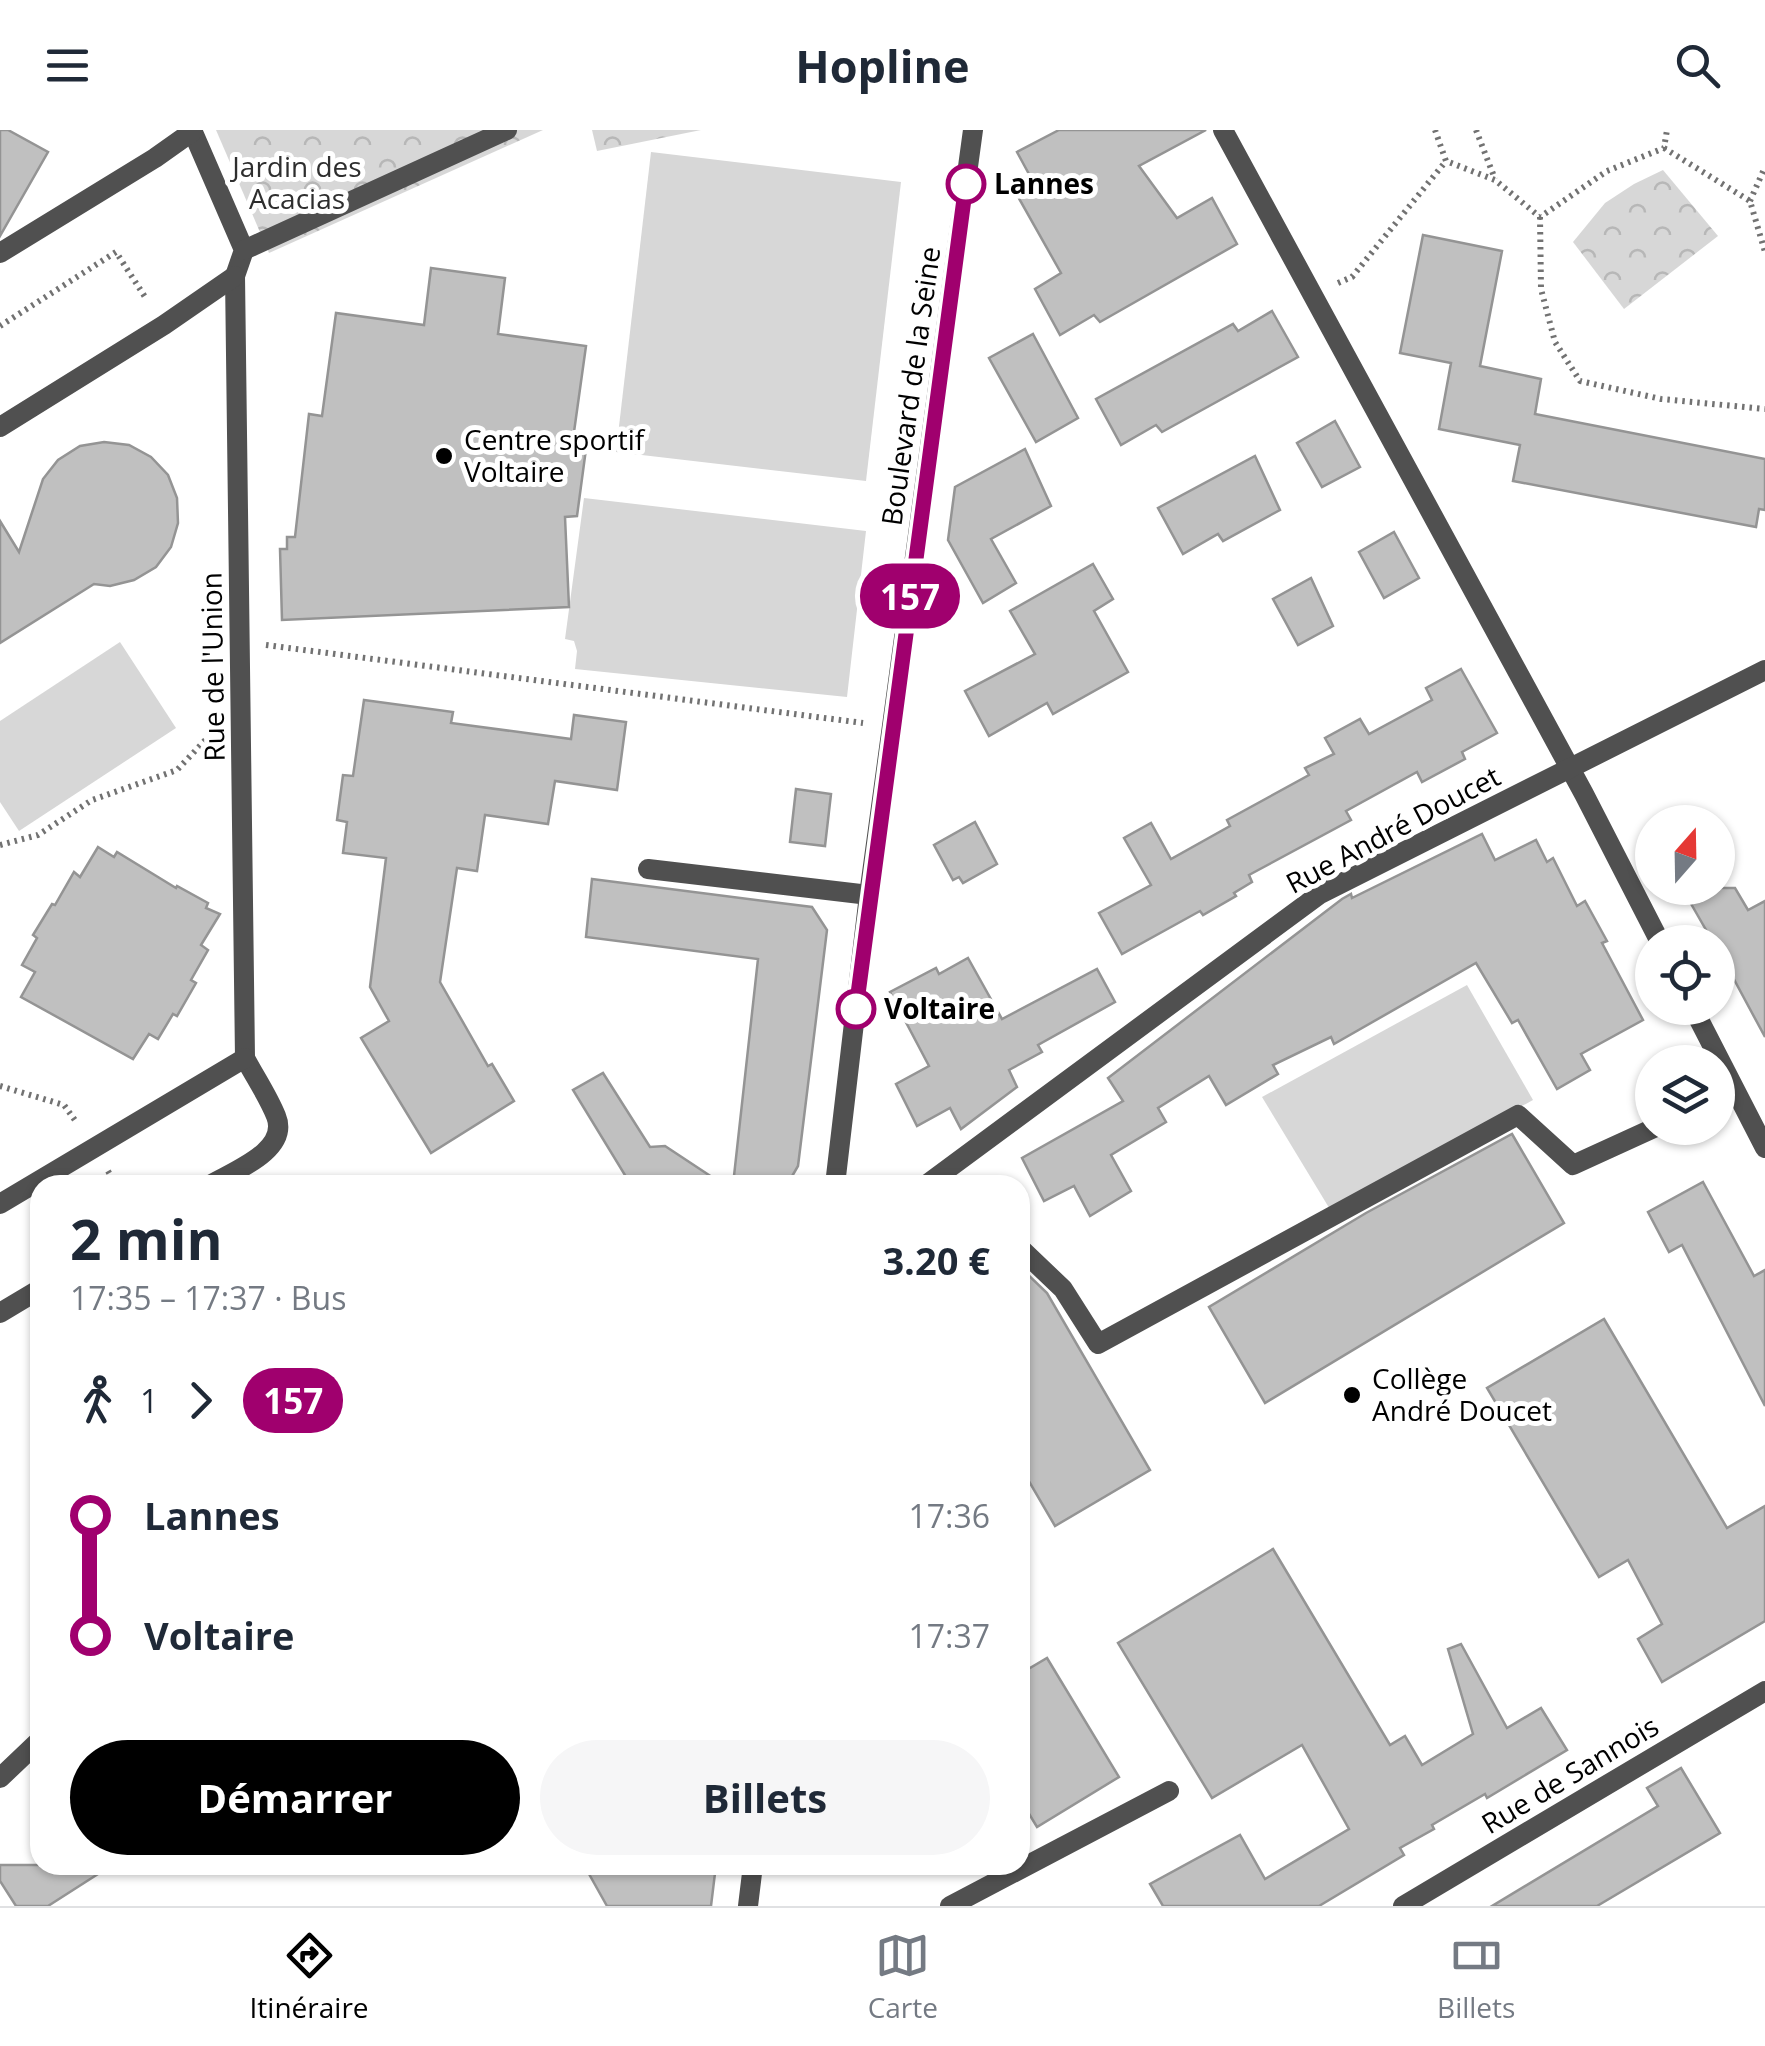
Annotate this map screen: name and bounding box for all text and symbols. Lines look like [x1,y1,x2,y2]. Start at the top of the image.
text: Hopline [795,35,970,96]
icon: menu [40,38,95,93]
icon: search [1670,38,1725,93]
park label: Jardin des Acacias [229,147,362,217]
place label: Lannes [994,164,1094,202]
marker: Lannes [947,165,985,203]
street label: Boulevard de la Seine [872,244,948,528]
place label: Centre sportif Voltaire [464,420,646,490]
marker: Centre sportif Voltaire [433,445,455,467]
line badge: 157 [852,564,968,628]
street label: Rue de l'Union [191,572,233,762]
text: 157 [880,573,940,620]
street label: Rue André Doucet [1279,757,1506,902]
north arrow [1635,805,1735,905]
map controls [1635,805,1735,1145]
button: locate [1635,925,1735,1025]
place label: Voltaire [884,989,995,1027]
marker: Voltaire [837,990,875,1028]
button: layers [1635,1045,1735,1145]
text: 2 min [70,1201,223,1276]
text: 3.20 € [882,1234,990,1286]
text: 17:35 – 17:37 · Bus [70,1276,346,1319]
place label: Collège André Doucet [1372,1359,1552,1429]
icon: walk [70,1373,125,1428]
icon: forward [173,1373,228,1428]
text: 157 [263,1377,323,1424]
text: 1 [140,1379,158,1422]
marker: Collège André Doucet [1341,1384,1363,1406]
text: Lannes [144,1489,280,1541]
text: 17:36 [908,1494,990,1537]
text: Voltaire [144,1609,295,1661]
text: 17:37 [908,1614,990,1657]
street label: Rue de Sannois [1474,1706,1665,1842]
button: Démarrer [70,1740,520,1855]
button: Billets [540,1740,990,1855]
tab: Itinéraire [250,1928,369,2026]
tab: Carte [868,1928,938,2026]
tab: Billets [1437,1928,1515,2026]

